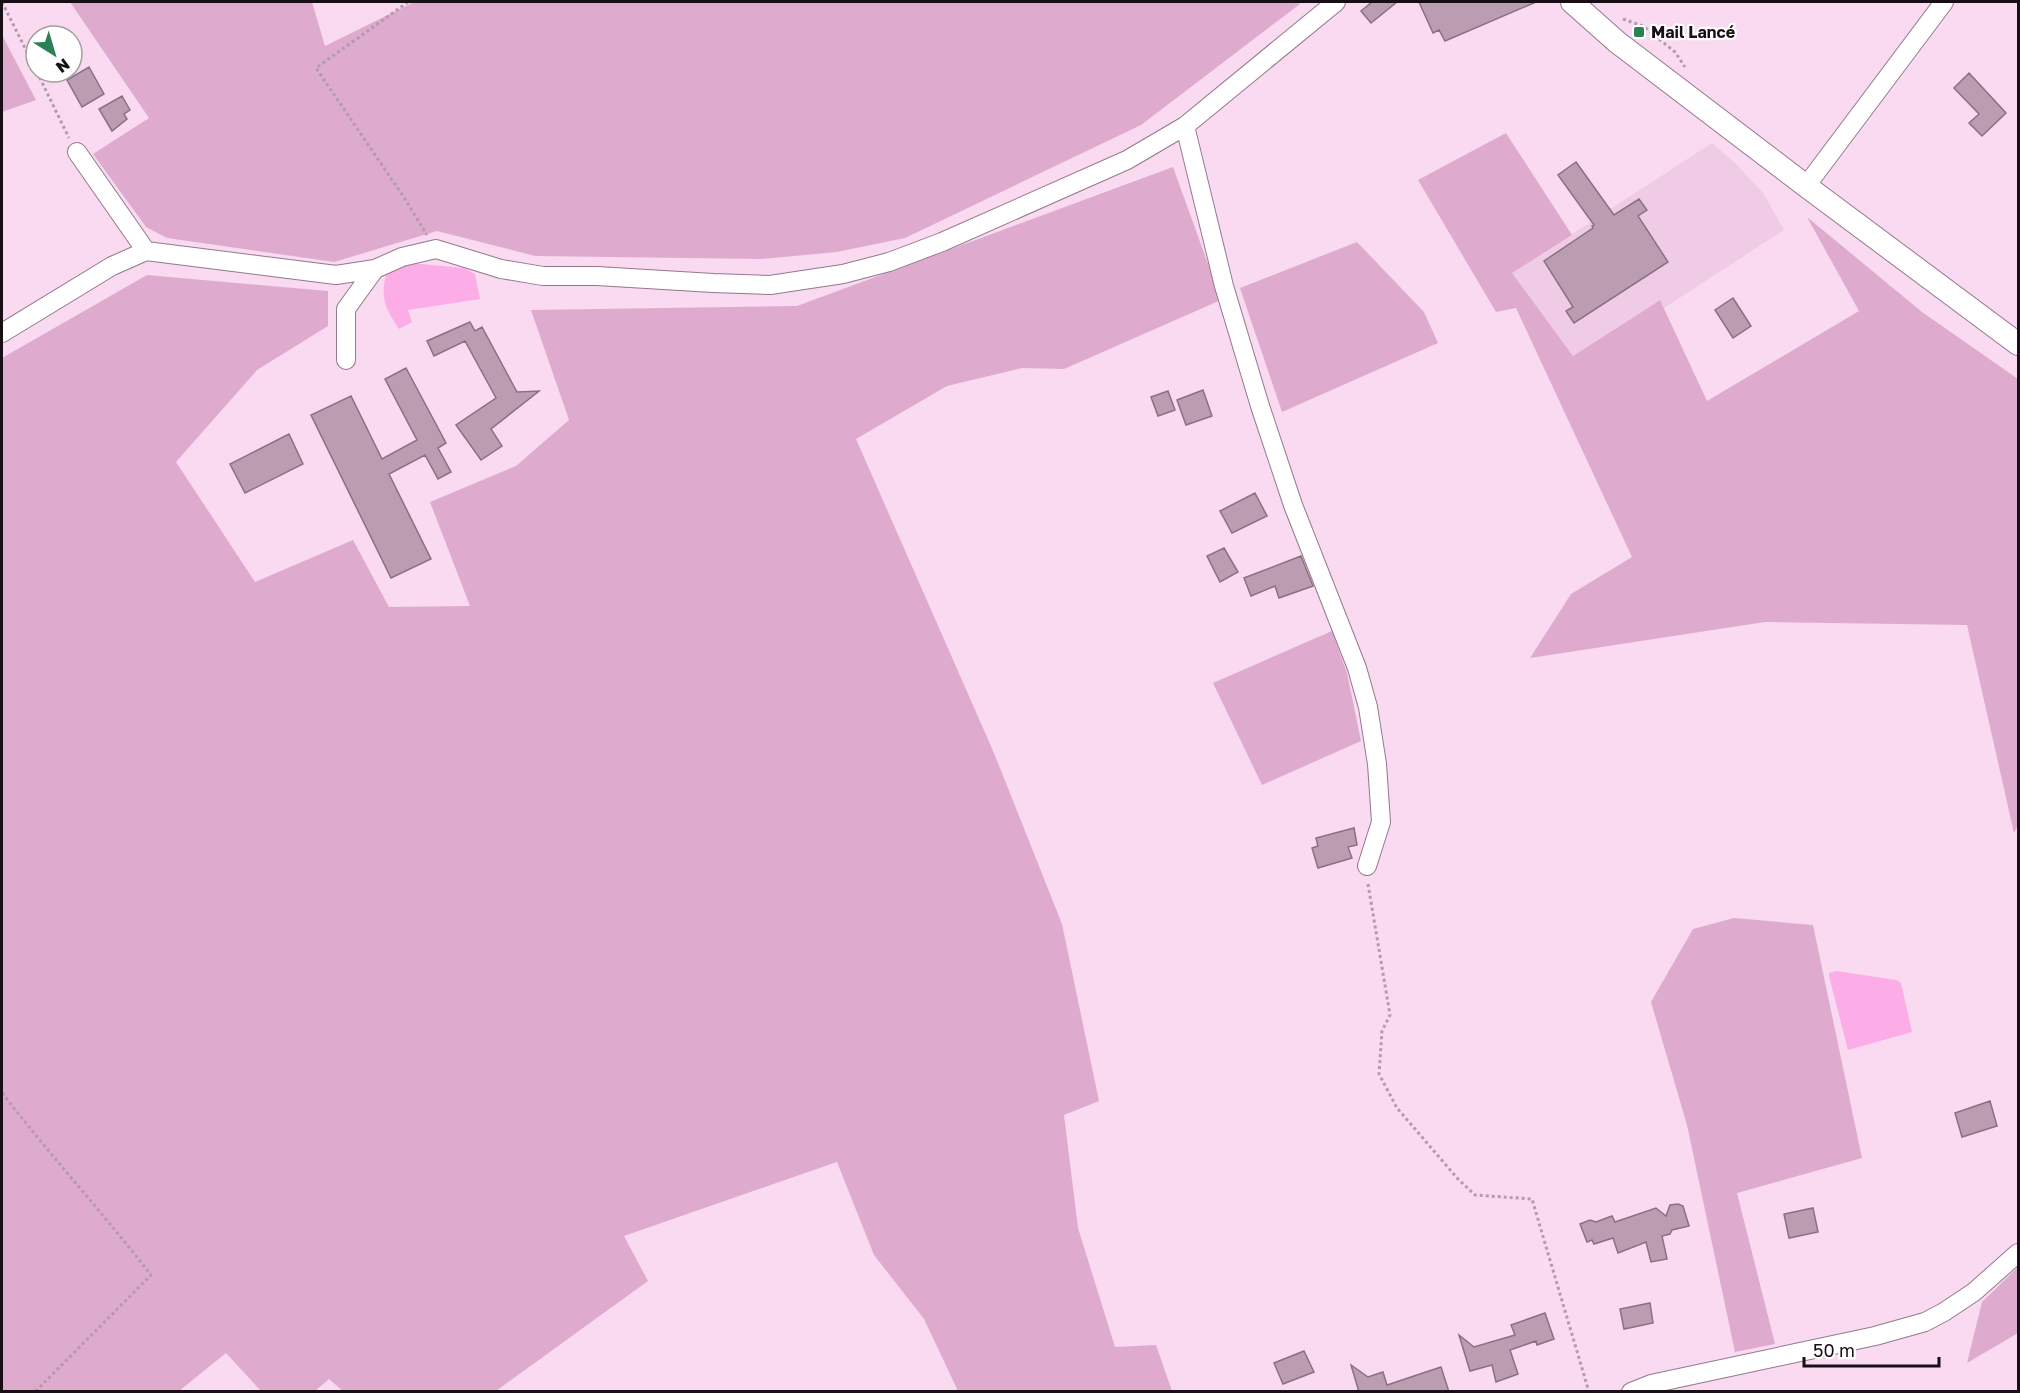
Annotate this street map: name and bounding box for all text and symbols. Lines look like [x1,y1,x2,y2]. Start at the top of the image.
place label: Mail Lancé [1651,22,1735,42]
north arrow [24,24,84,84]
marker: Mail Lancé [1632,25,1646,39]
text: N [52,54,74,78]
scale bar [1804,1330,1939,1368]
text: 50 m [1813,1339,1855,1361]

